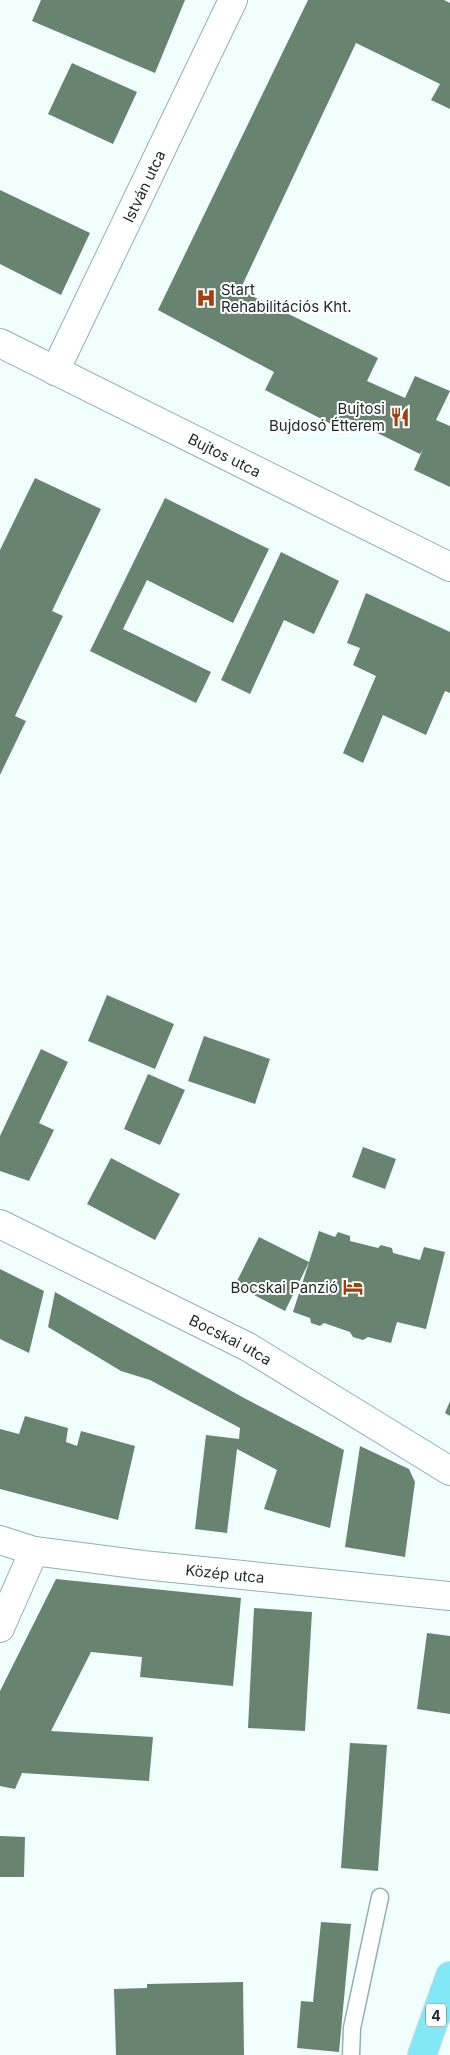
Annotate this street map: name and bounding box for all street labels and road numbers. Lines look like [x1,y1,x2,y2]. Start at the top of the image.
street label: István utca [118,147,169,225]
street label: Bujtos utca [185,429,264,481]
street label: Bocskai utca [186,1310,276,1369]
street label: Közép utca [185,1560,265,1587]
road number: 4 [426,2004,446,2026]

